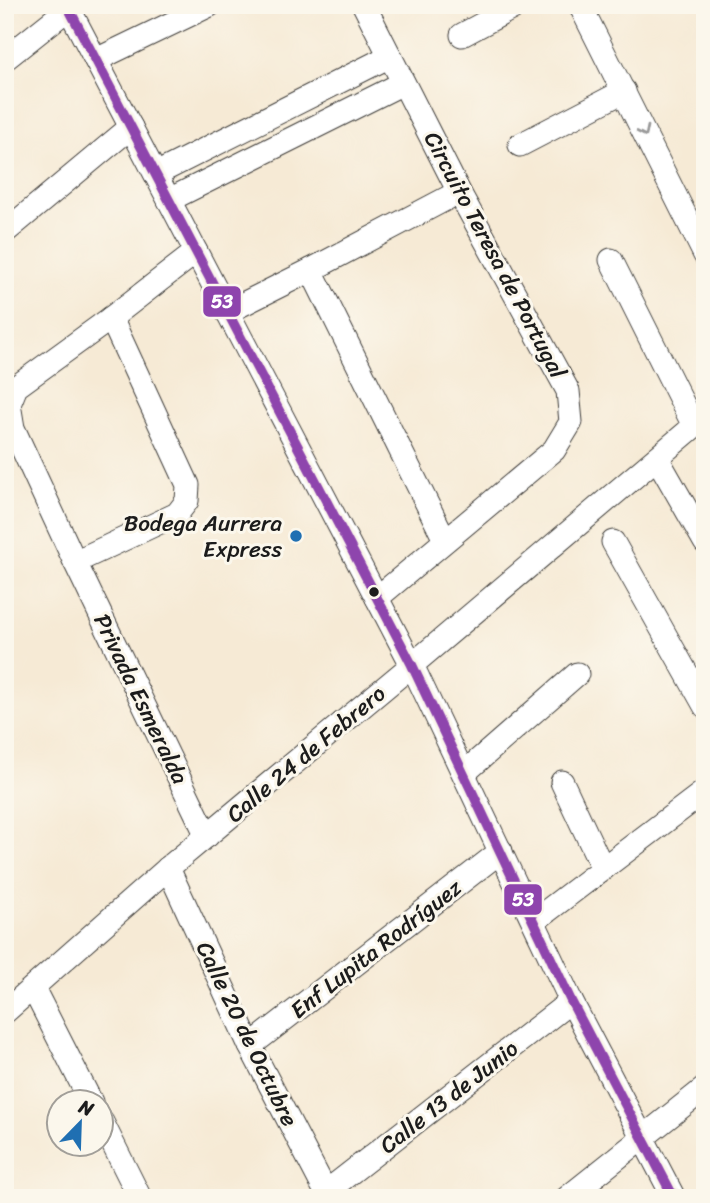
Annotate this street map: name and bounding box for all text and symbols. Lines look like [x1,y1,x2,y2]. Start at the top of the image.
street label: Circuito Teresa de Portugal [412,124,578,386]
one-way arrow [635,125,649,137]
line badge: 53 [202,285,242,318]
text: 53 [211,285,234,318]
place label: Bodega Aurrera Express [124,503,282,570]
marker: Bodega Aurrera Express [288,528,304,544]
unlabelled marker [367,585,381,599]
street label: Privada Esmeralda [82,607,200,792]
street label: Calle 24 de Febrero [217,674,395,834]
street label: Enf Lupita Rodríguez [281,868,472,1030]
line badge: 53 [503,883,543,916]
text: 53 [512,883,535,916]
street label: Calle 20 de Octubre [184,934,310,1134]
street label: Calle 13 de Junio [370,1029,528,1165]
north arrow [46,1088,116,1158]
text: N [73,1090,100,1126]

